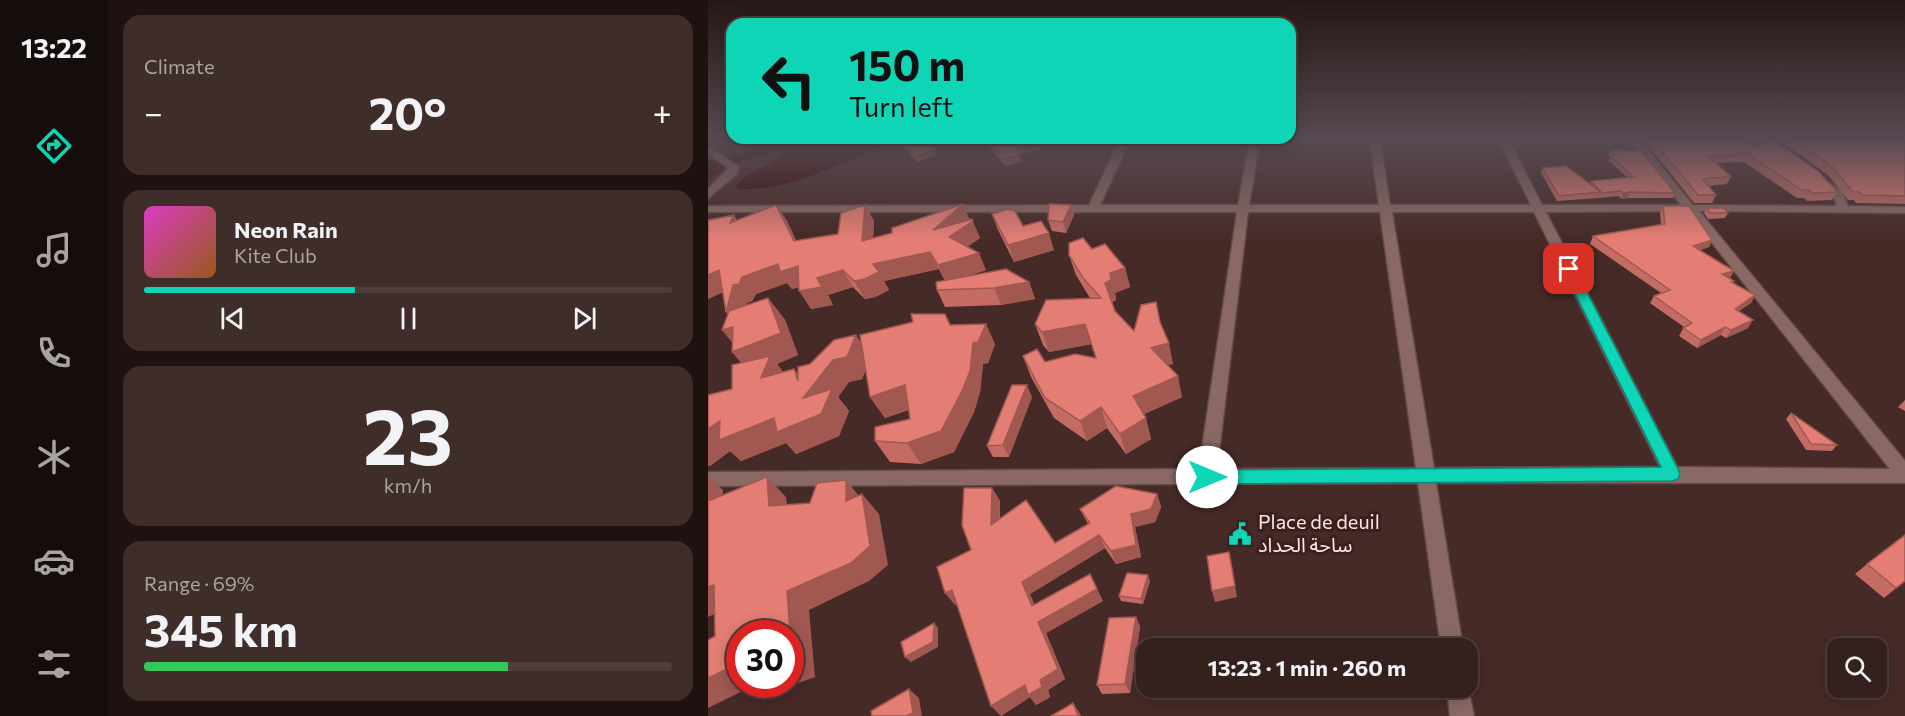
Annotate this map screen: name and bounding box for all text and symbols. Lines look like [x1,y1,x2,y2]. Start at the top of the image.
text: 13:22 [21,31,87,64]
text: 150 m [849,38,965,90]
icon: left [750,42,828,120]
text: Climate [144,54,214,78]
text: 20° [369,84,447,139]
text: Turn left [849,90,953,123]
text: − [144,91,163,132]
text: + [653,91,672,132]
icon: directions [33,125,75,167]
text: Neon Rain [234,216,338,243]
icon: music [33,229,75,271]
text: Kite Club [234,243,317,267]
pin [1543,243,1594,294]
icon: arrive [1552,252,1585,285]
icon: previous [216,302,249,335]
icon: pause [392,302,425,335]
icon: next [568,302,601,335]
icon: phone [33,332,75,374]
text: 23 [363,386,453,481]
icon: climate [33,436,75,478]
position arrow [1175,445,1239,509]
text: km/h [384,473,432,497]
place label: Place de deuil ساحة الحداد [1258,509,1380,556]
public building icon: Place de deuil ساحة الحداد [1227,521,1253,547]
icon: car [33,540,75,582]
text: Range · 69% [144,571,254,595]
text: 345 km [144,601,298,656]
speed limit sign: 30 [726,620,804,698]
map controls [1827,638,1887,698]
button: search [1827,638,1887,698]
icon: filters [33,643,75,685]
text: 13:23 · 1 min · 260 m [1208,654,1406,681]

